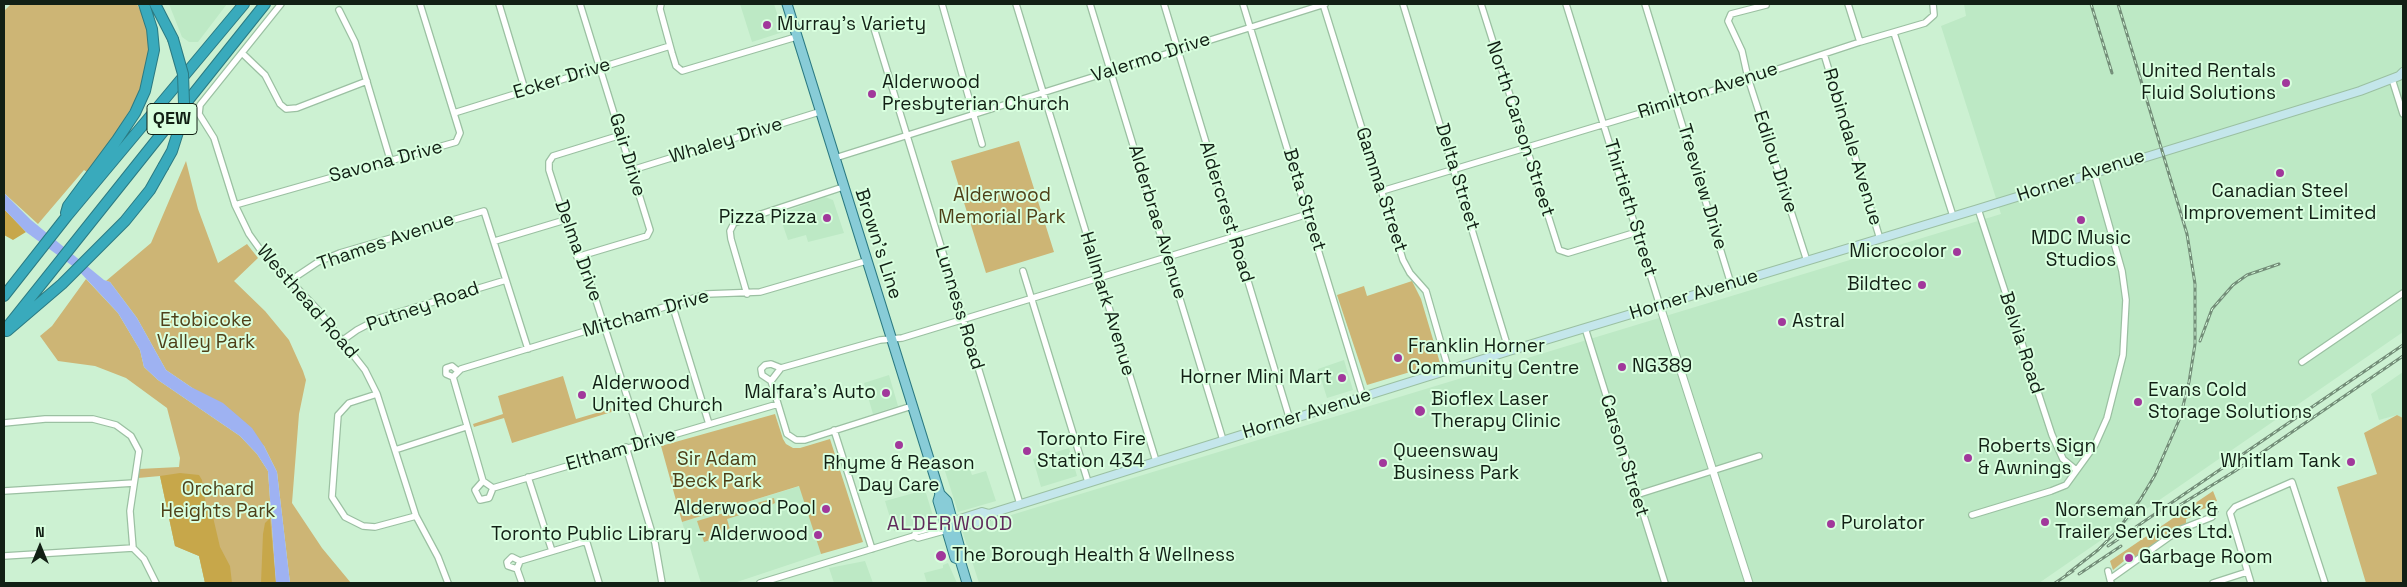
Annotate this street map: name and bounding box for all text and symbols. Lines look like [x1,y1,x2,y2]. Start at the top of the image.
place label: Murray's Variety [777,14,926,36]
marker: Murray's Variety [761,19,773,31]
street label: Valermo Drive [1089,28,1213,88]
street label: North Carson Street [1481,38,1559,220]
street label: Ecker Drive [511,53,613,105]
street label: Rimilton Avenue [1635,58,1781,124]
place label: United Rentals Fluid Solutions [2141,61,2276,105]
street label: Robindale Avenue [1817,66,1887,228]
place label: Alderwood Presbyterian Church [882,72,1069,116]
marker: United Rentals Fluid Solutions [2280,77,2292,89]
marker: Alderwood Presbyterian Church [866,88,878,100]
road number: QEW [147,104,197,134]
street label: Edilou Drive [1748,108,1802,216]
street label: Gair Drive [604,111,650,199]
street label: Whaley Drive [667,113,785,169]
street label: Delta Street [1430,121,1484,233]
street label: Treeview Drive [1672,121,1732,253]
street label: Gamma Street [1350,125,1412,255]
street label: Savona Drive [327,136,445,188]
street label: Thirtieth Street [1598,137,1662,279]
street label: Aldercrest Road [1194,139,1258,285]
street label: Alderbrae Avenue [1123,142,1191,302]
street label: Horner Avenue [2014,145,2148,207]
street label: Beta Street [1278,146,1330,254]
marker: Canadian Steel Improvement Limited [2274,167,2286,179]
place label: Canadian Steel Improvement Limited [2184,181,2376,225]
park label: Alderwood Memorial Park [938,185,1066,229]
street label: Brown's Line [849,186,907,302]
street label: Delma Drive [549,197,607,305]
place label: Pizza Pizza [719,207,817,229]
street label: Thames Avenue [315,208,457,276]
marker: Pizza Pizza [821,212,833,224]
marker: MDC Music Studios [2075,214,2087,226]
place label: MDC Music Studios [2031,228,2131,272]
street label: Hallmark Avenue [1074,229,1140,379]
street label: Westhead Road [251,240,363,364]
place label: Microcolor [1849,241,1947,263]
street label: Lunness Road [929,243,989,373]
marker: Microcolor [1951,246,1963,258]
street label: Horner Avenue [1627,265,1761,325]
place label: Bildtec [1847,274,1912,296]
street label: Putney Road [364,277,482,337]
marker: Bildtec [1916,279,1928,291]
street label: Mitcham Drive [580,285,712,343]
street label: Belvia Road [1994,289,2048,397]
park label: Etobicoke Valley Park [157,310,255,354]
place label: Astral [1792,311,1845,333]
marker: Astral [1776,316,1788,328]
place label: Franklin Horner Community Centre [1408,336,1579,380]
marker: Franklin Horner Community Centre [1392,352,1404,364]
place label: NG389 [1632,356,1692,378]
marker: NG389 [1616,361,1628,373]
place label: Horner Mini Mart [1180,367,1332,389]
marker: Horner Mini Mart [1336,372,1348,384]
place label: Alderwood United Church [592,373,723,417]
place label: Evans Cold Storage Solutions [2148,380,2312,424]
place label: Malfara's Auto [744,382,876,404]
street label: Horner Avenue [1240,384,1374,444]
marker: Malfara's Auto [880,387,892,399]
marker: Alderwood United Church [576,389,588,401]
place label: Bioflex Laser Therapy Clinic [1431,389,1561,433]
street label: Carson Street [1595,392,1653,520]
marker: Evans Cold Storage Solutions [2132,396,2144,408]
marker: Bioflex Laser Therapy Clinic [1413,404,1427,418]
street label: Eltham Drive [563,423,679,477]
place label: Toronto Fire Station 434 [1037,429,1146,473]
place label: Roberts Sign & Awnings [1978,436,2096,480]
marker: Rhyme & Reason Day Care [893,439,905,451]
place label: Queensway Business Park [1393,441,1519,485]
marker: Toronto Fire Station 434 [1021,445,1033,457]
park label: Sir Adam Beck Park [672,449,762,493]
place label: Whitlam Tank [2220,451,2341,473]
marker: Roberts Sign & Awnings [1962,452,1974,464]
place label: Rhyme & Reason Day Care [823,453,975,497]
marker: Whitlam Tank [2345,456,2357,468]
marker: Queensway Business Park [1377,457,1389,469]
park label: Orchard Heights Park [160,479,276,523]
place label: Alderwood Pool [674,498,816,520]
place label: Norseman Truck & Trailer Services Ltd. [2055,500,2233,544]
marker: Alderwood Pool [820,503,832,515]
district label: ALDERWOOD [886,513,1014,537]
place label: Purolator [1841,513,1925,535]
marker: Norseman Truck & Trailer Services Ltd. [2039,516,2051,528]
marker: Purolator [1825,518,1837,530]
north arrow [15,522,65,572]
text: N [35,523,45,541]
place label: Toronto Public Library - Alderwood [491,524,808,546]
marker: Toronto Public Library - Alderwood [812,529,824,541]
place label: The Borough Health & Wellness [952,545,1235,567]
place label: Garbage Room [2139,547,2273,569]
marker: The Borough Health & Wellness [934,549,948,563]
marker: Garbage Room [2123,552,2135,564]

